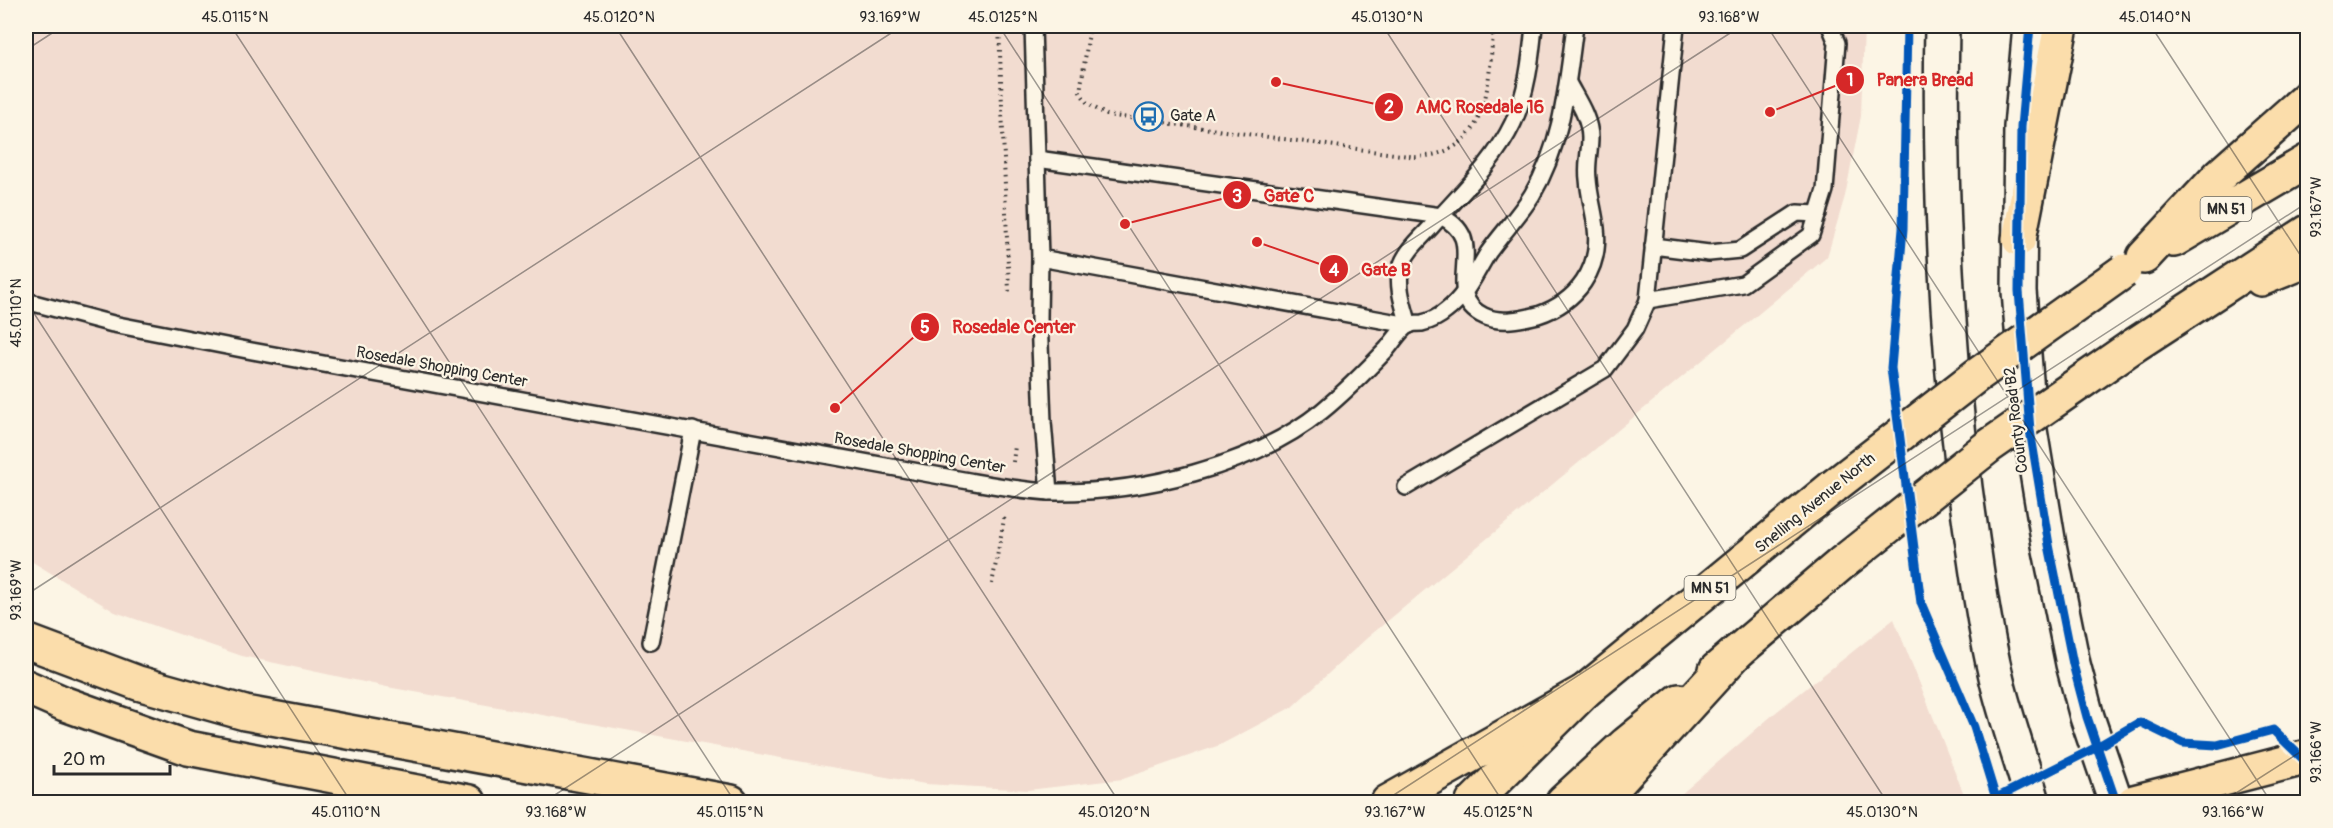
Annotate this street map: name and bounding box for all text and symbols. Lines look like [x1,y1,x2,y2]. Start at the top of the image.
text: 45.0115°N [202,8,268,27]
text: 45.0120°N [583,8,655,27]
text: 93.169°W [859,8,921,27]
text: 45.0125°N [968,8,1038,27]
text: 45.0130°N [1351,8,1423,27]
text: 93.168°W [1699,8,1760,27]
text: 45.0140°N [2119,8,2191,27]
callout: Panera Bread [1835,62,1986,98]
text: 1 [1846,69,1854,92]
text: Panera Bread [1876,69,1974,92]
callout: AMC Rosedale 16 [1374,89,1556,125]
text: 2 [1384,96,1394,119]
text: AMC Rosedale 16 [1416,96,1544,119]
bus stop icon: Gate A [1133,100,1165,132]
place label: Gate A [1170,106,1216,126]
text: 93.167°W [2307,176,2326,238]
callout: Gate C [1222,177,1327,213]
text: 3 [1232,185,1242,208]
text: Gate C [1264,185,1314,208]
road number: MN 51 [2200,197,2252,221]
callout: Gate B [1319,251,1423,287]
text: 4 [1329,259,1340,282]
text: Gate B [1361,259,1411,282]
text: 45.0110°N [7,278,26,348]
callout: Rosedale Center [910,309,1087,345]
text: 5 [920,316,930,339]
text: Rosedale Center [952,316,1076,339]
street label: Rosedale Shopping Center [355,342,530,392]
street label: County Road B2 [2000,366,2032,474]
street label: Rosedale Shopping Center [833,428,1008,478]
street label: Snelling Avenue North [1751,448,1879,558]
text: 93.169°W [7,559,26,621]
road number: MN 51 [1684,576,1736,600]
text: 93.166°W [2307,721,2326,783]
scale bar [54,738,170,776]
text: 20 m [63,748,105,771]
text: 45.0110°N [311,803,381,822]
text: 93.168°W [526,803,587,822]
text: 45.0115°N [697,803,763,822]
text: 45.0120°N [1078,803,1150,822]
text: 93.167°W [1364,803,1426,822]
text: 45.0125°N [1463,803,1533,822]
text: 45.0130°N [1846,803,1918,822]
text: 93.166°W [2202,803,2264,822]

